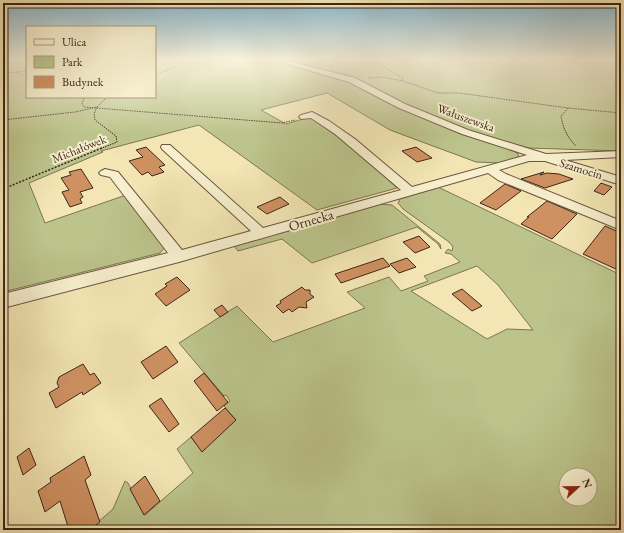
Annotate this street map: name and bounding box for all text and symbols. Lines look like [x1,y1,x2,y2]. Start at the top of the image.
legend [26,26,156,98]
text: Ulica [62,34,86,50]
text: Park [62,54,83,70]
text: Budynek [62,74,104,90]
street label: Wałuszewska [435,100,497,136]
street label: Michałówek [50,131,109,167]
street label: Szamocin [557,155,605,183]
street label: Ornecka [286,205,336,235]
north arrow [558,467,598,507]
text: N [579,477,595,490]

